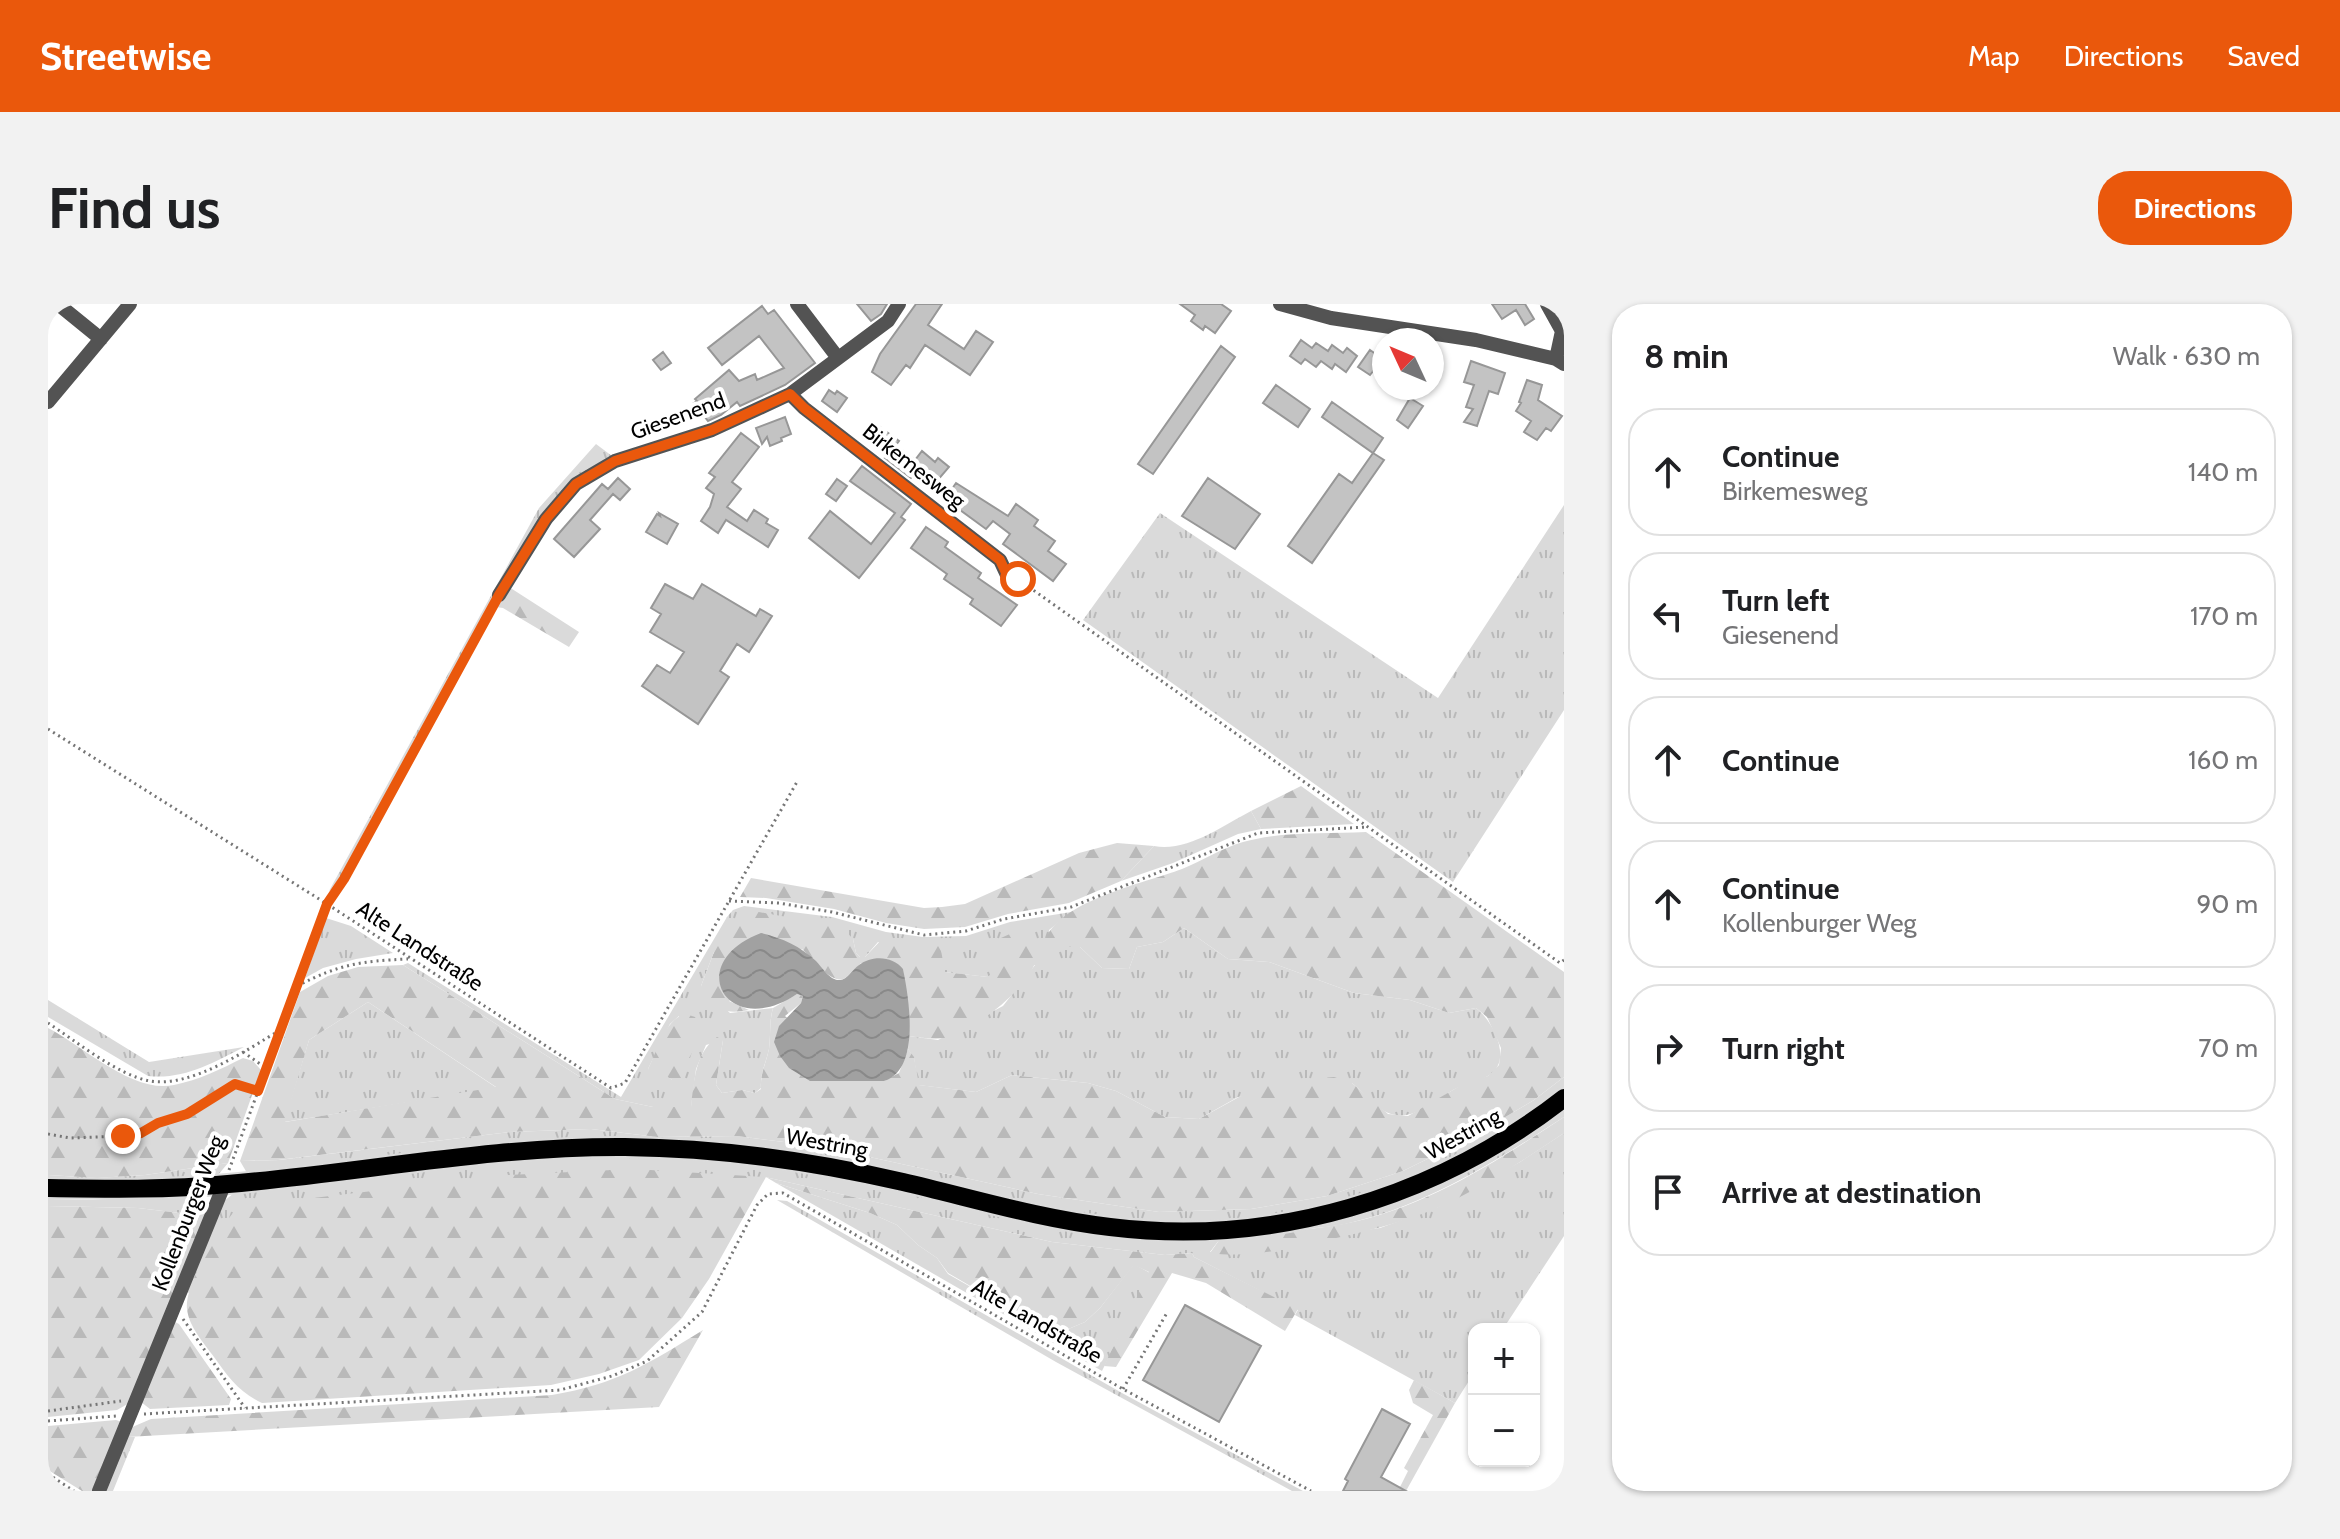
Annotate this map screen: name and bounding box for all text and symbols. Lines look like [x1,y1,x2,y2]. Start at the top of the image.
text: Streetwise [40,33,211,80]
text: Map [1968,39,2020,73]
text: Directions [2064,39,2183,73]
text: Saved [2227,39,2300,73]
button: Directions [2098,171,2292,245]
text: Find us [48,174,221,242]
north arrow [1372,328,1444,400]
text: 8 min [1644,335,1729,377]
text: Walk · 630 m [2113,340,2260,372]
street label: Giesenend [627,386,729,446]
street label: Birkemesweg [857,418,972,515]
text: Continue [1722,438,1839,475]
icon: ahead [1646,450,1690,494]
text: 140 m [2188,456,2258,488]
text: Birkemesweg [1722,475,1867,507]
route start [1000,561,1036,597]
text: Turn left [1722,582,1830,619]
icon: left [1646,594,1690,638]
text: 170 m [2190,600,2258,632]
text: Giesenend [1722,619,1839,651]
icon: ahead [1646,738,1690,782]
text: Continue [1722,742,1839,779]
text: 160 m [2188,744,2258,776]
text: Continue [1722,870,1839,907]
icon: ahead [1646,882,1690,926]
text: 90 m [2196,888,2258,920]
street label: Alte Landstraße [351,895,489,997]
text: Kollenburger Weg [1722,907,1916,939]
icon: right [1646,1026,1690,1070]
text: Turn right [1722,1030,1845,1067]
text: 70 m [2198,1032,2258,1064]
street label: Westring [1420,1102,1507,1166]
route end [105,1118,141,1154]
street label: Westring [784,1123,871,1164]
street label: Kollenburger Weg [146,1130,230,1295]
icon: arrive [1646,1170,1690,1214]
text: Arrive at destination [1722,1174,1982,1211]
street label: Alte Landstraße [967,1273,1107,1369]
map controls [1468,1323,1540,1467]
button: + [1468,1323,1540,1395]
button: − [1468,1395,1540,1467]

